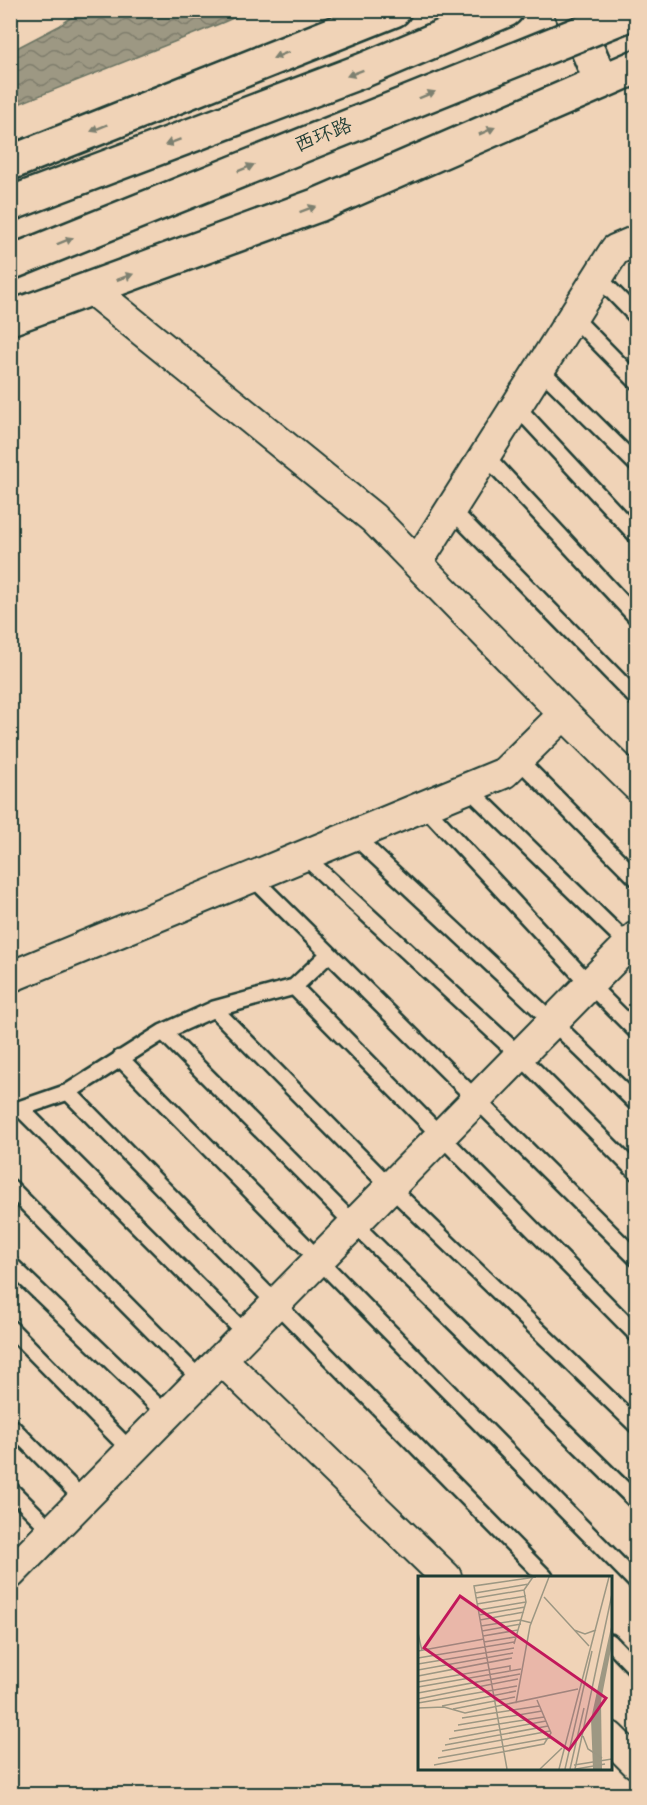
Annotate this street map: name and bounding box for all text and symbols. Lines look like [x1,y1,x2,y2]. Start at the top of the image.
one-way arrow [271,51,289,61]
one-way arrow [346,69,364,78]
one-way arrow [418,90,436,100]
street label: 西环路 [291,112,358,161]
one-way arrow [90,123,108,133]
one-way arrow [478,127,495,136]
one-way arrow [163,137,181,147]
one-way arrow [237,163,255,173]
one-way arrow [299,204,317,214]
one-way arrow [56,236,74,245]
one-way arrow [116,271,134,281]
inset map [418,1576,611,1769]

